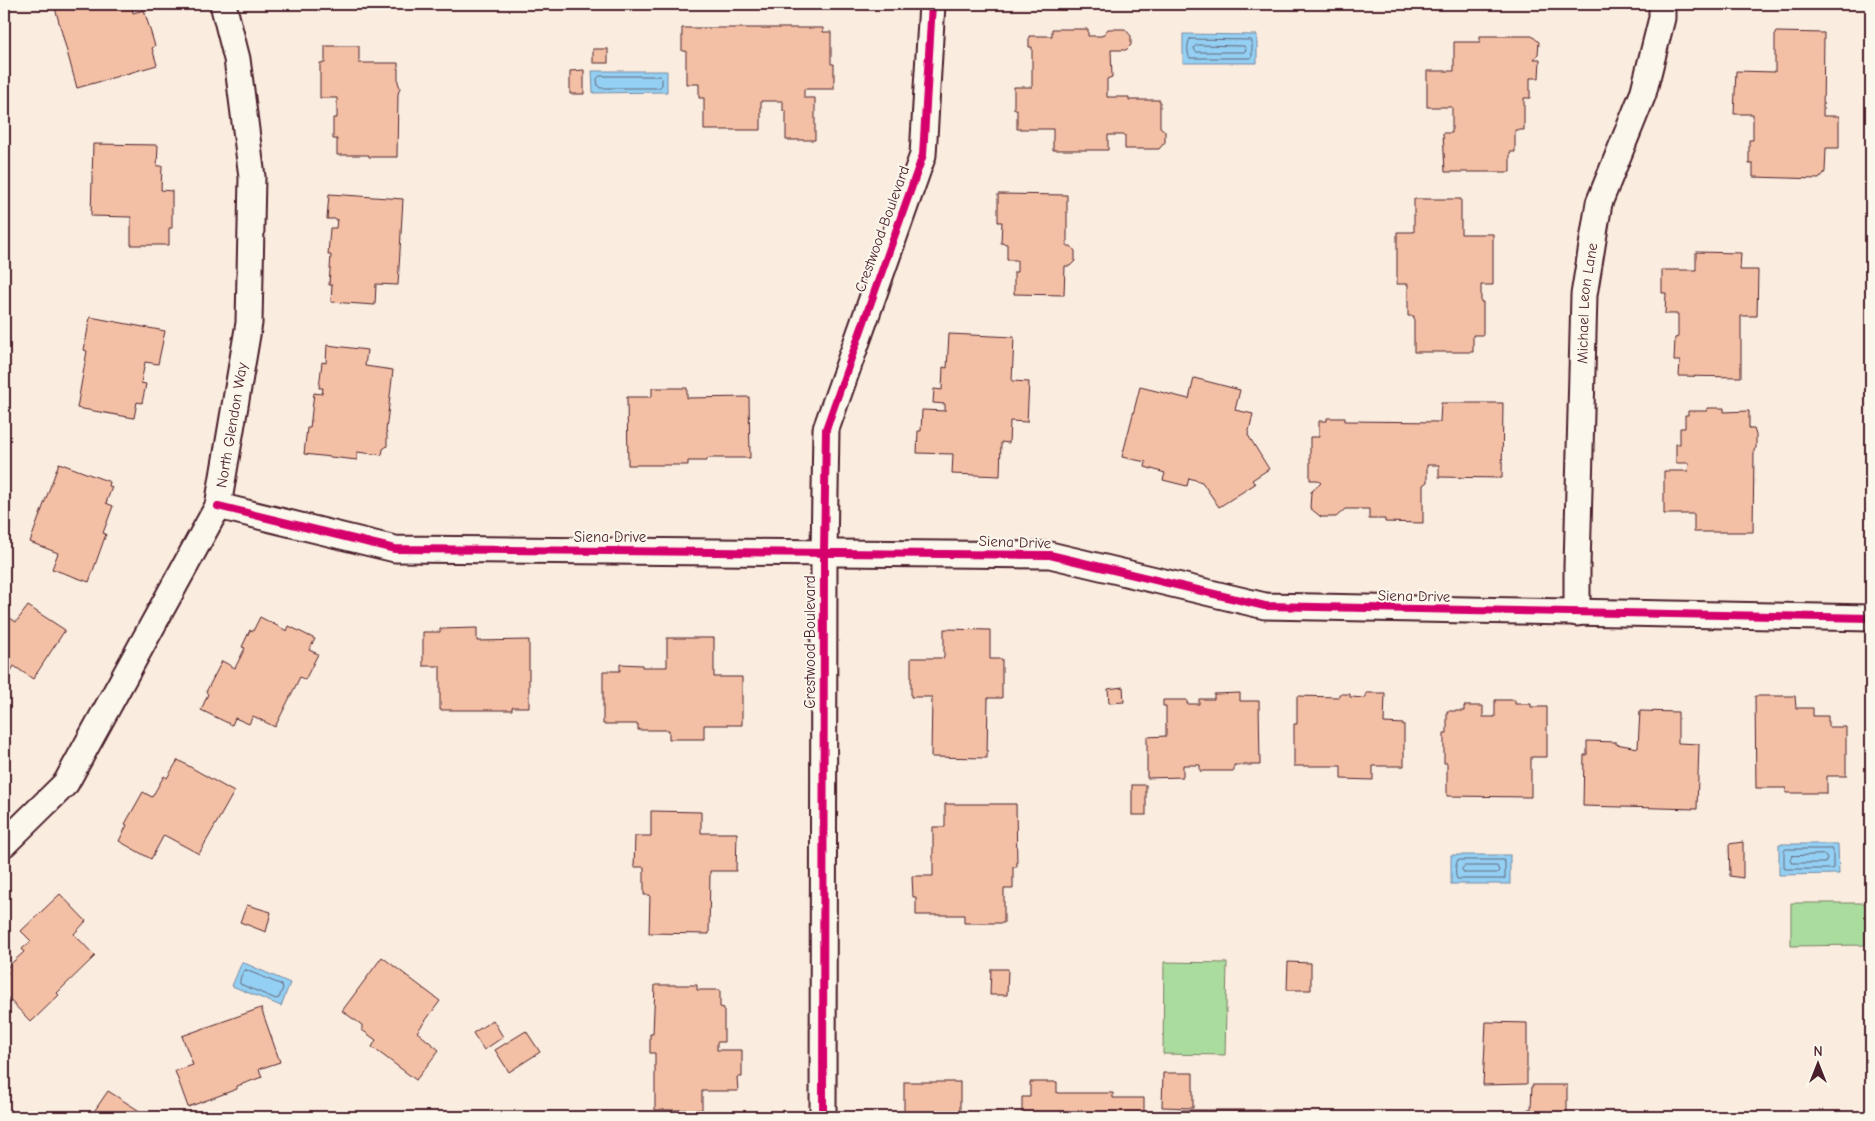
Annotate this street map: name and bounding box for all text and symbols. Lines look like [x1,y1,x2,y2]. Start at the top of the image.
street label: Crestwood Boulevard [851,163,913,295]
street label: Michael Leon Lane [1573,241,1601,364]
street label: North Glendon Way [212,361,251,489]
street label: Siena Drive [574,528,647,546]
street label: Siena Drive [978,532,1052,552]
street label: Crestwood Boulevard [801,575,819,709]
street label: Siena Drive [1378,586,1451,606]
north arrow [1792,1038,1842,1088]
text: N [1813,1043,1823,1060]

